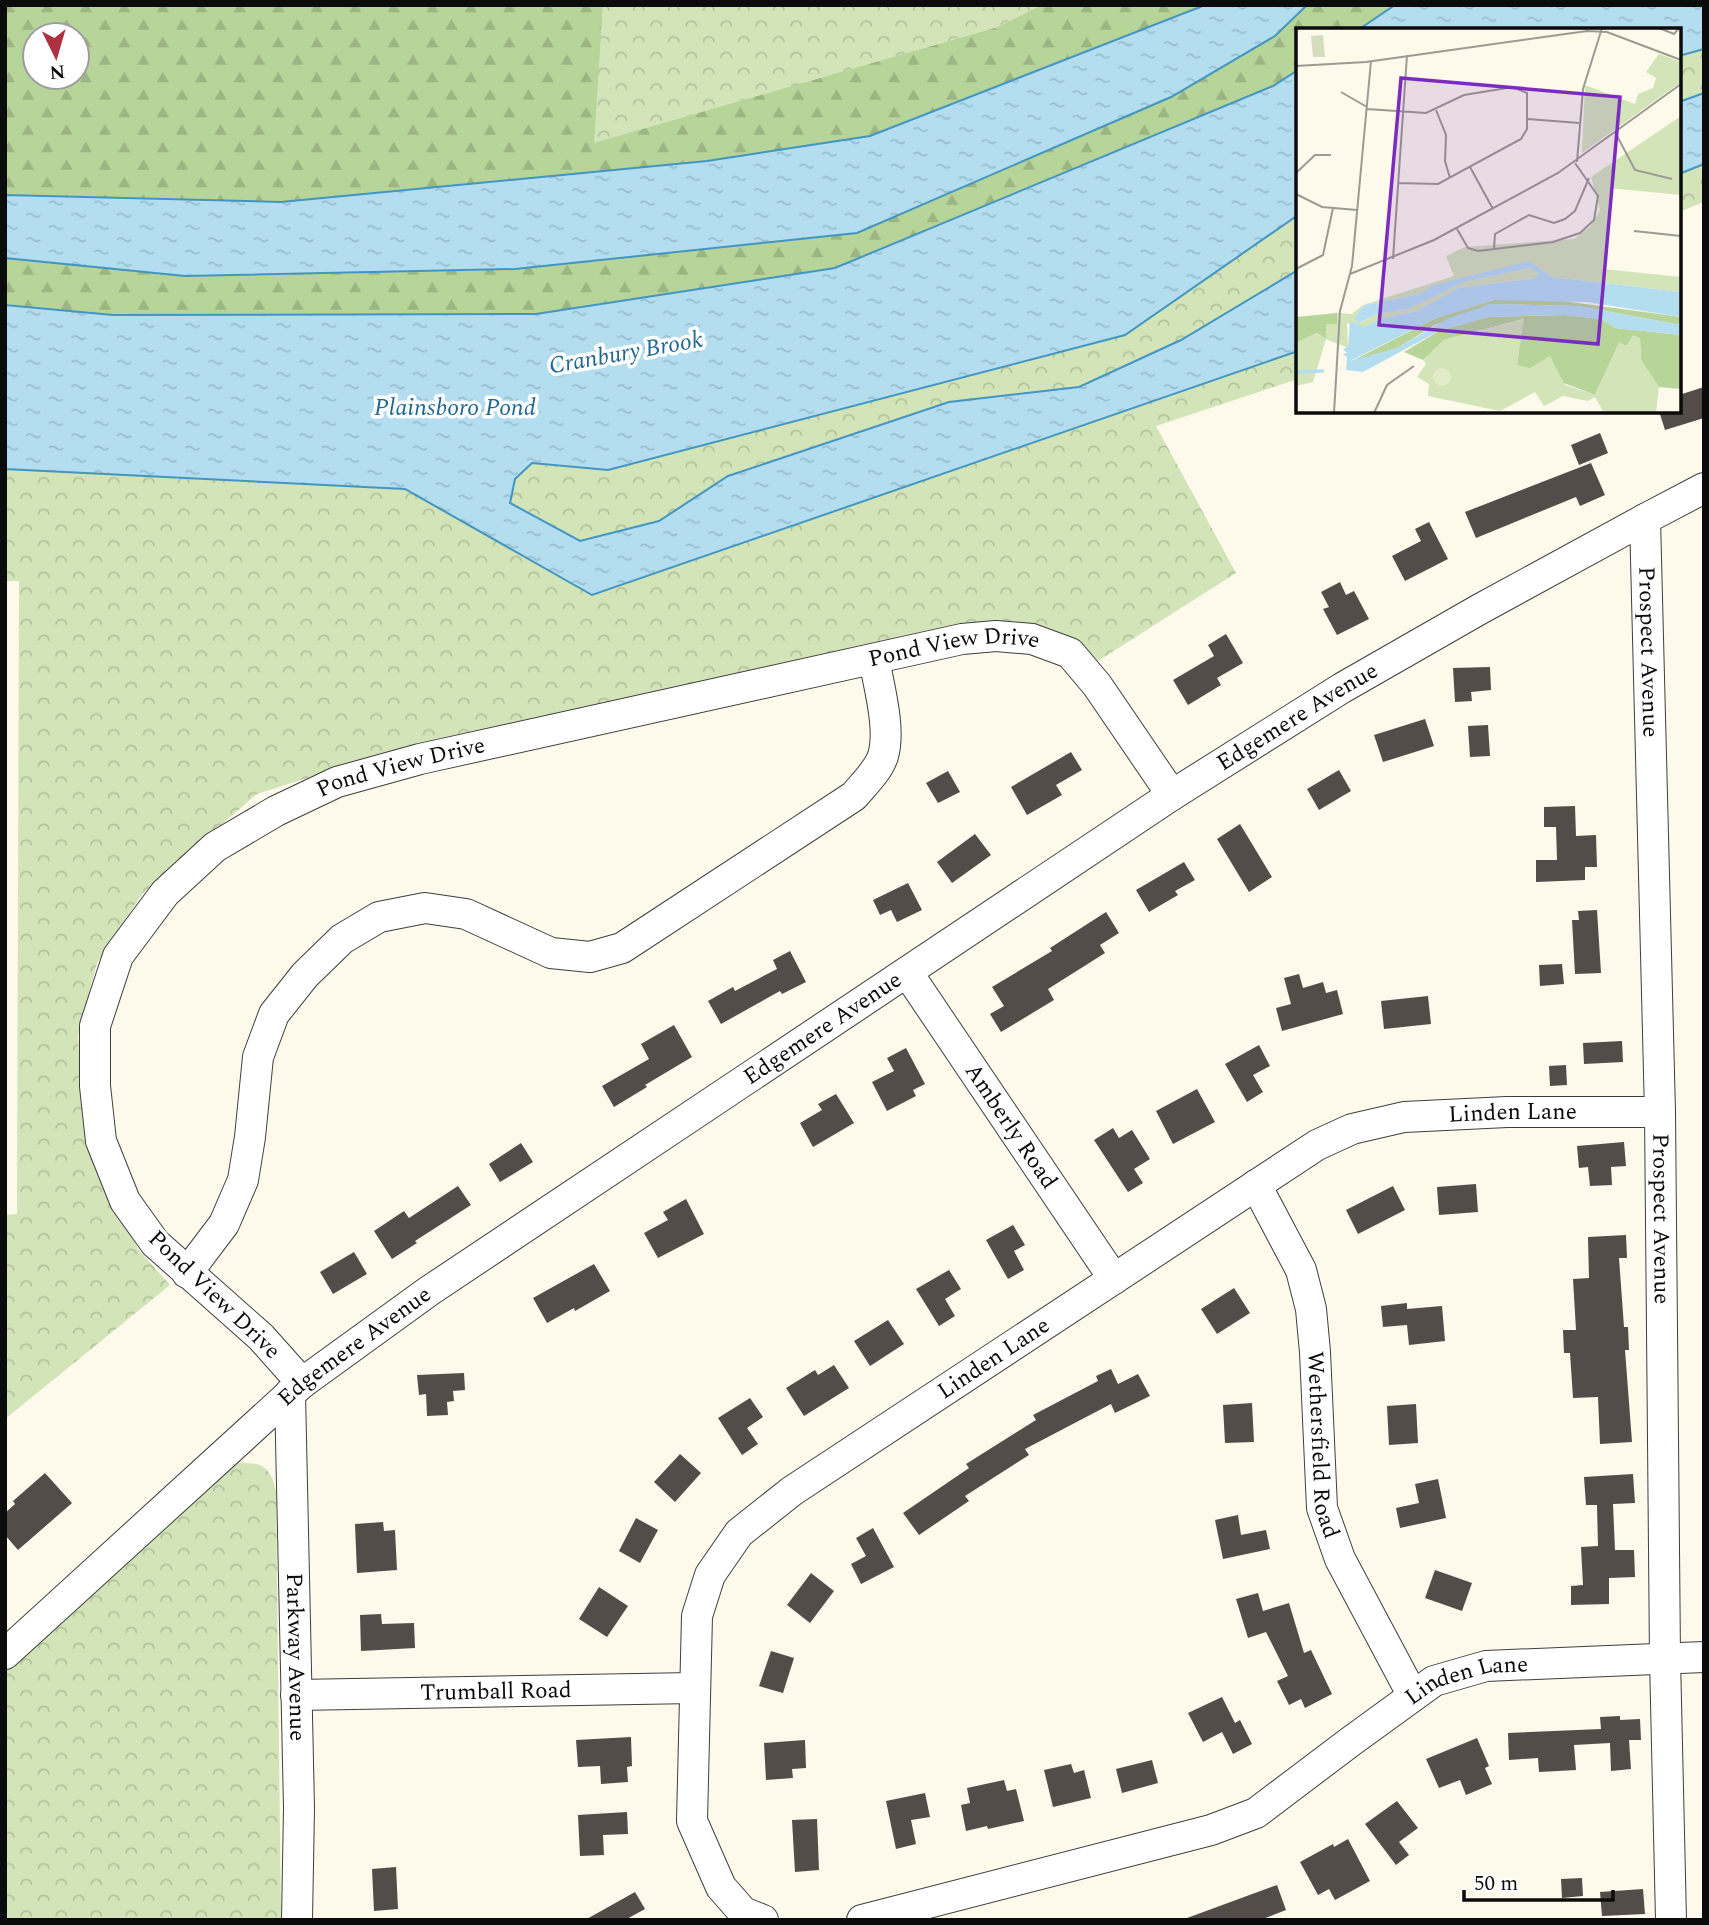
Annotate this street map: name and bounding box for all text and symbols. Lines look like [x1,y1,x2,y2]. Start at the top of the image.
north arrow [21,21,91,91]
inset map [1296,28,1681,413]
text: N [48,56,66,87]
water label: Cranbury Brook [546,322,706,384]
water label: Plainsboro Pond [374,390,536,426]
street label: Prospect Avenue [1629,566,1668,738]
street label: Pond View Drive [865,618,1045,677]
street label: Edgemere Avenue [1210,653,1385,780]
street label: Pond View Drive [310,728,488,807]
street label: Edgemere Avenue [736,963,909,1094]
street label: Amberly Road [956,1056,1066,1196]
street label: Linden Lane [1448,1094,1577,1132]
street label: Prospect Avenue [1643,1133,1679,1305]
street label: Pond View Drive [139,1222,289,1368]
street label: Edgemere Avenue [269,1277,439,1415]
street label: Linden Lane [930,1308,1057,1408]
street label: Wethersfield Road [1297,1350,1349,1544]
street label: Parkway Avenue [276,1572,315,1742]
street label: Linden Lane [1397,1647,1529,1714]
street label: Trumball Road [420,1673,572,1710]
scale bar [1464,1858,1613,1902]
text: 50 m [1474,1868,1518,1900]

